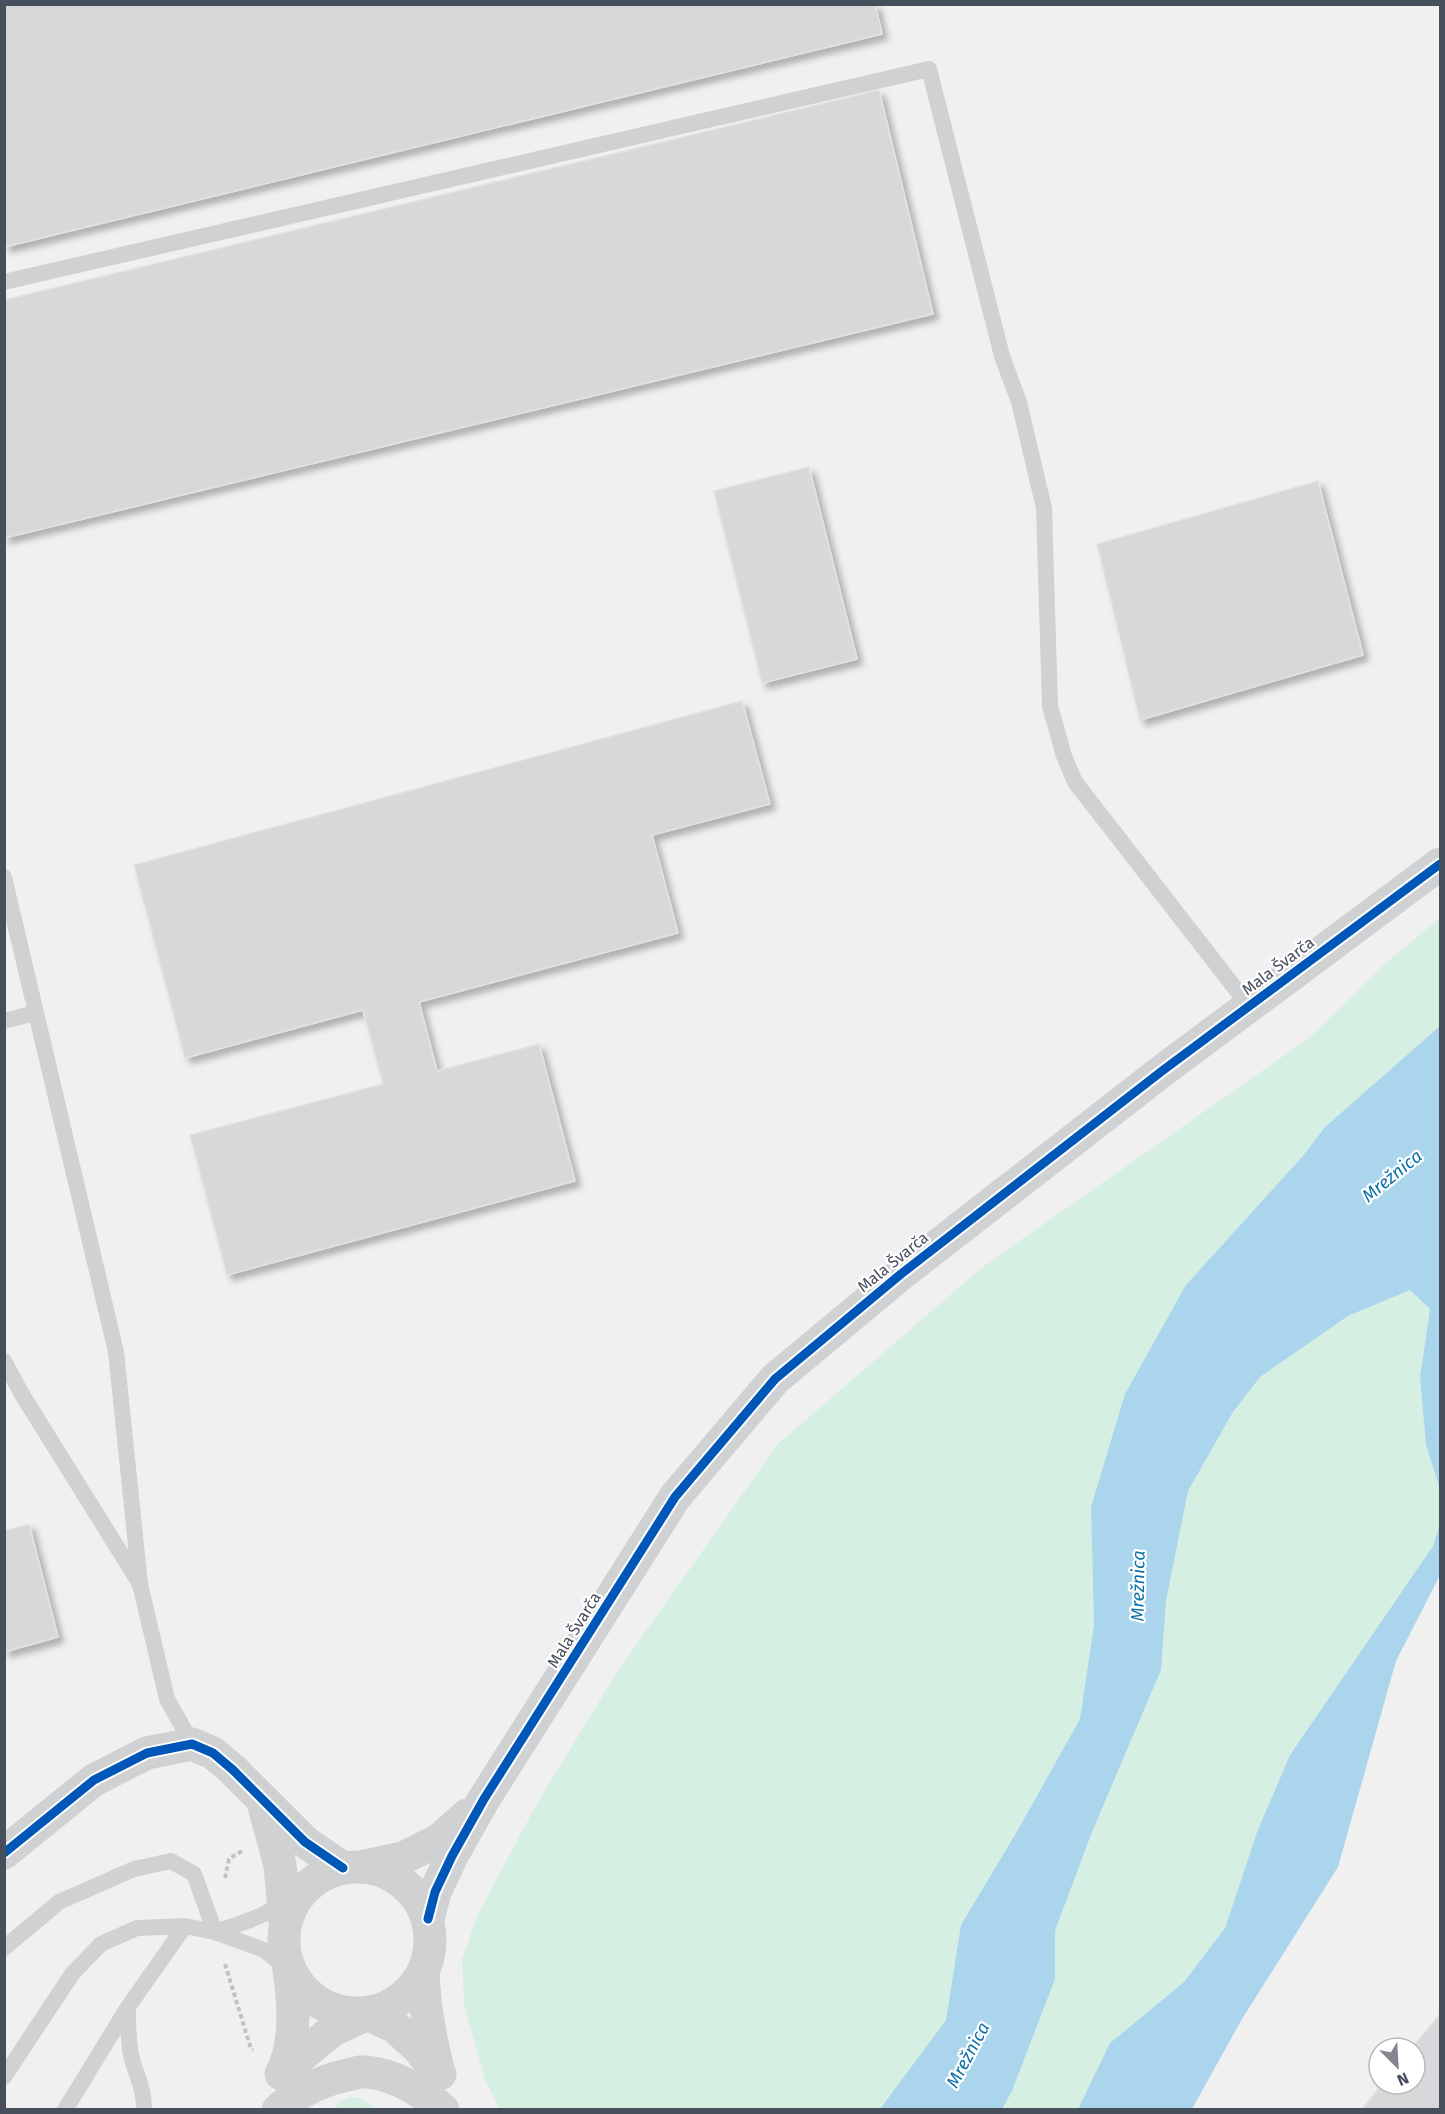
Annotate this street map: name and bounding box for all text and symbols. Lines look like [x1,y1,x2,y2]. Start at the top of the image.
street label: Mala Švarča [1238,932,1318,999]
water label: Mrežnica [1357,1145,1427,1207]
street label: Mala Švarča [853,1227,932,1296]
water label: Mrežnica [1126,1550,1150,1622]
street label: Mala Švarča [542,1588,605,1671]
water label: Mrežnica [942,2018,994,2092]
north arrow [1367,2036,1427,2096]
text: N [1394,2068,1412,2090]

